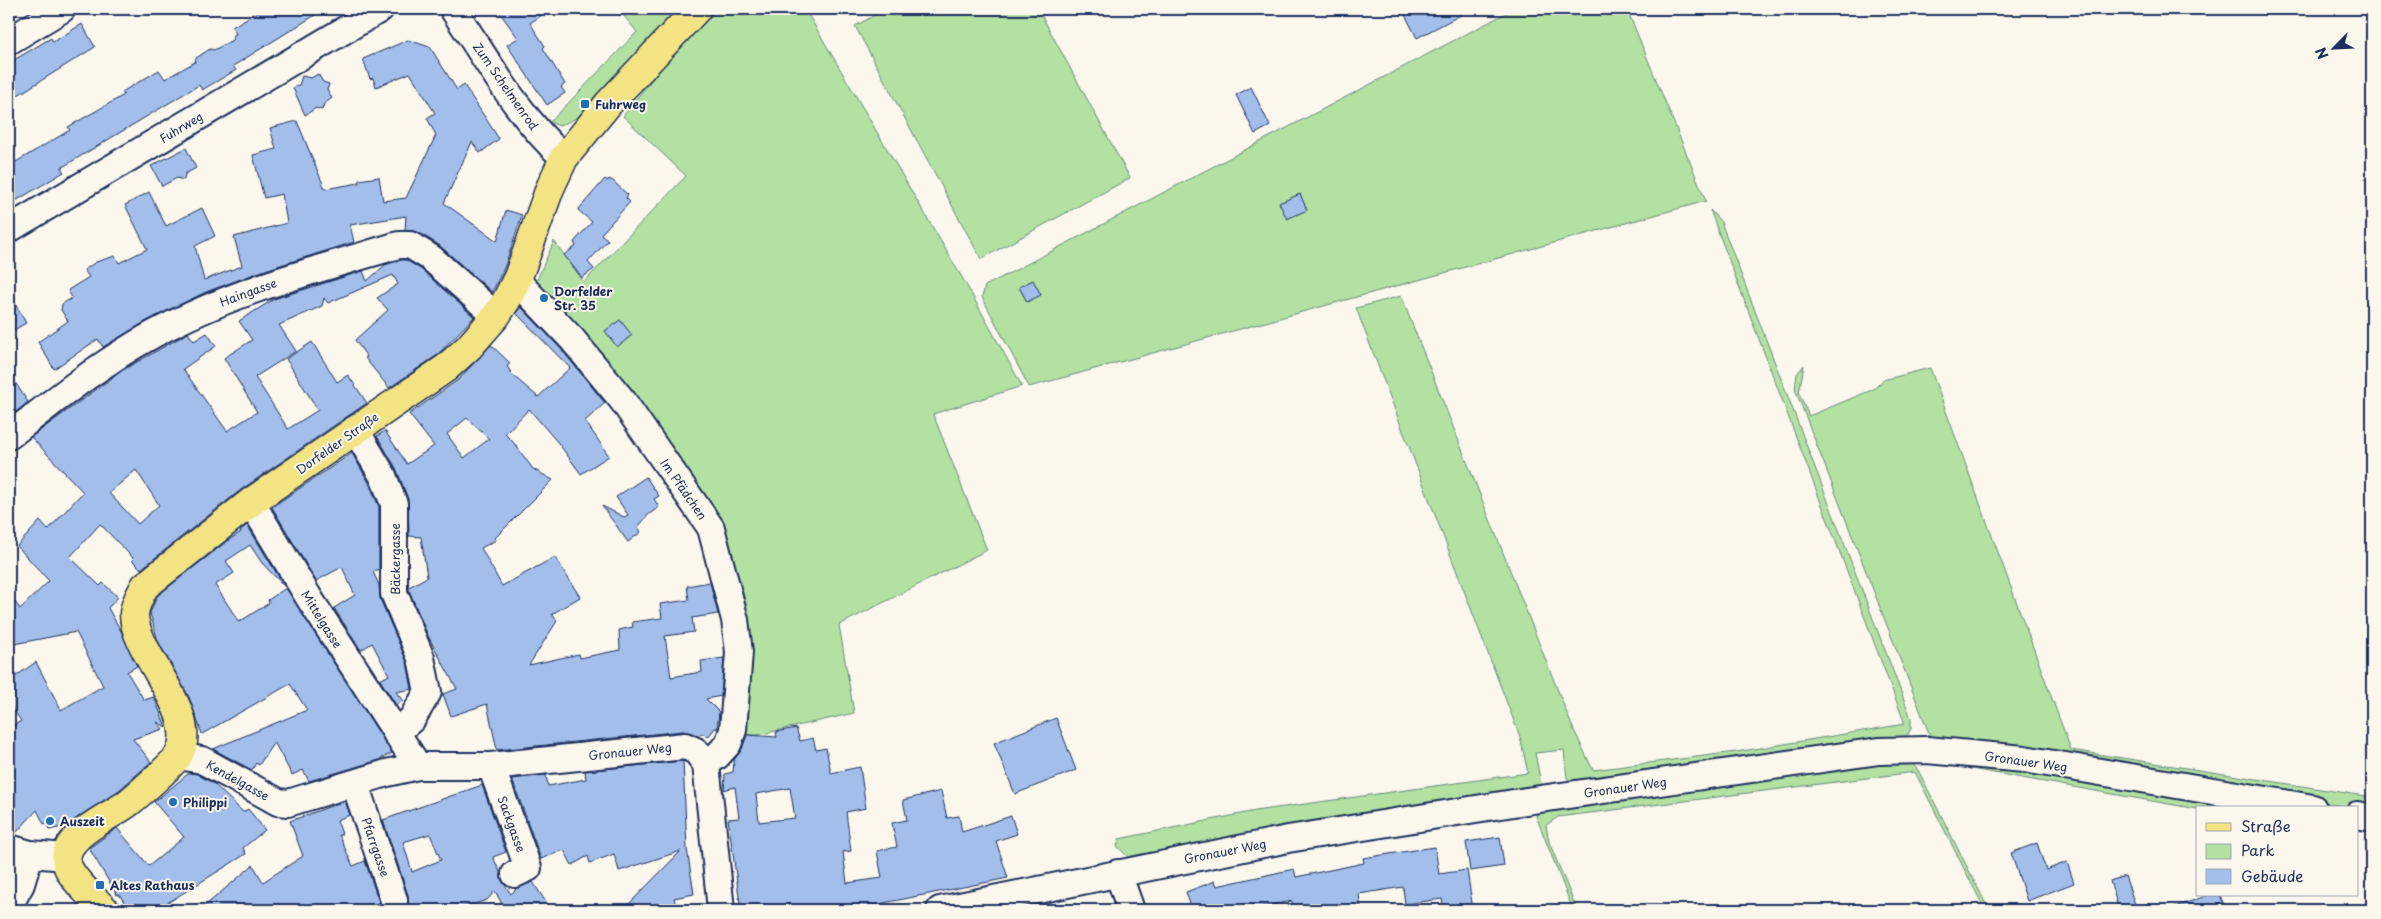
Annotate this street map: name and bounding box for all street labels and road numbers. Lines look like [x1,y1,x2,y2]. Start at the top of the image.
street label: Zum Schelmenrod [469,39,543,134]
street label: Fuhrweg [156,107,206,147]
street label: Haingasse [217,273,279,311]
street label: Dorfelder Straße [292,408,382,478]
street label: Im Pfädchen [656,455,712,523]
street label: Bäckergasse [386,523,404,595]
street label: Mittelgasse [297,586,347,652]
street label: Gronauer Weg [588,738,673,764]
street label: Gronauer Weg [1983,746,2069,776]
street label: Kendelgasse [203,755,273,805]
street label: Gronauer Weg [1582,772,1668,802]
street label: Sackgasse [493,793,531,855]
street label: Pfarrgasse [357,815,395,879]
street label: Gronauer Weg [1182,834,1268,868]

